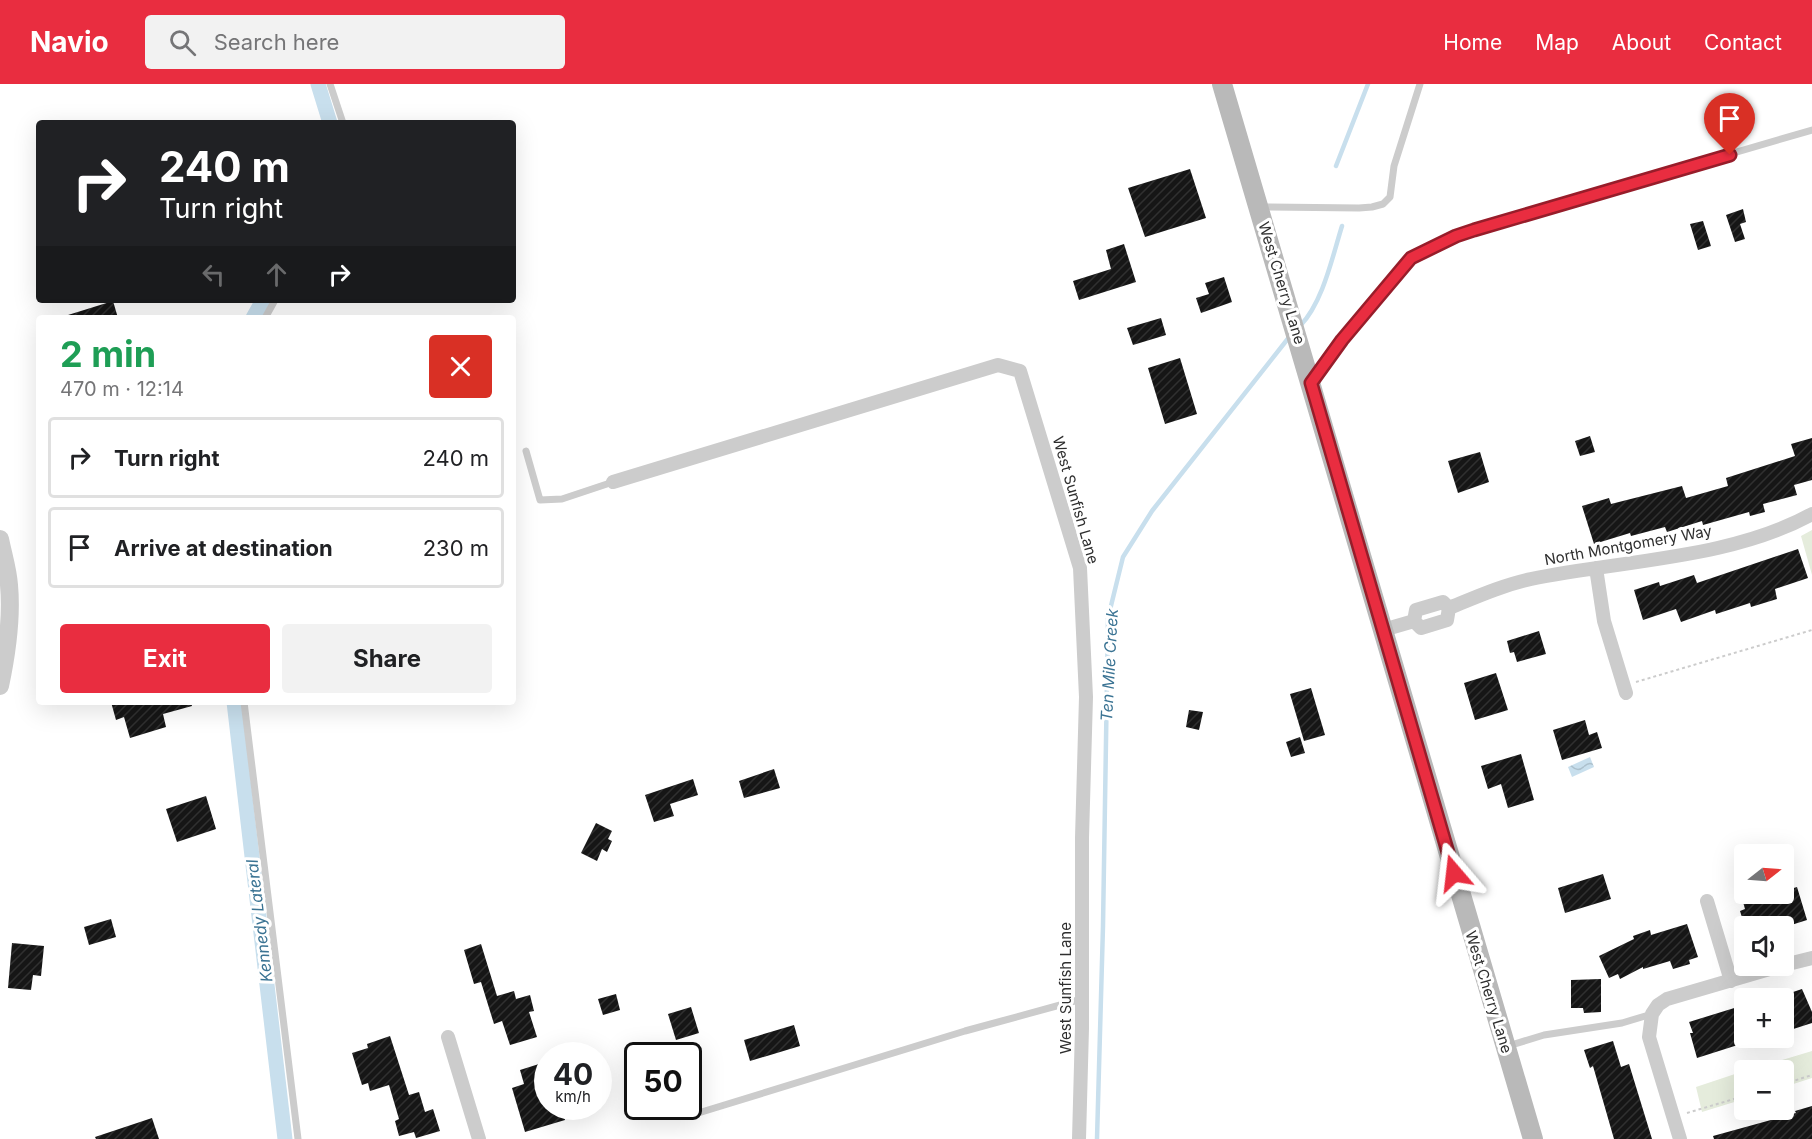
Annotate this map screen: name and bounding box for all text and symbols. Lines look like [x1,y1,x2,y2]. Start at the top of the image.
search box [145,15,565,69]
text: Navio [30,25,109,59]
icon: search [166,26,199,59]
text: Search here [214,29,339,55]
text: Home [1443,30,1502,55]
text: Map [1535,30,1579,55]
text: About [1612,30,1671,55]
text: Contact [1704,30,1782,55]
pin [1704,93,1755,155]
icon: arrive [1713,102,1746,135]
text: 240 m [159,141,290,192]
icon: right [60,144,138,222]
text: Turn right [159,192,283,225]
street label: West Cherry Lane [1254,219,1310,347]
icon: left [197,258,230,291]
icon: ahead [260,258,293,291]
icon: right [323,258,356,291]
text: 2 min [60,332,156,376]
button: close [429,335,492,398]
text: 470 m · 12:14 [60,377,184,401]
street label: West Sunfish Lane [1049,434,1103,566]
icon: right [63,441,96,474]
text: Turn right [114,445,220,471]
text: 240 m [422,445,489,471]
street label: North Montgomery Way [1543,521,1714,569]
icon: arrive [63,531,96,564]
text: Arrive at destination [114,535,333,561]
text: 230 m [423,535,489,561]
water label: Ten Mile Creek [1096,608,1122,722]
button: Exit [60,624,270,693]
button: Share [282,624,492,693]
position arrow [1422,841,1486,905]
north arrow [1734,844,1794,904]
map controls [1734,844,1794,1120]
water label: Kennedy Lateral [242,858,276,983]
button: sound [1734,916,1794,976]
street label: West Sunfish Lane [1056,922,1075,1054]
street label: West Cherry Lane [1461,928,1517,1056]
button: + [1734,988,1794,1048]
speed limit sign: 50 [624,1042,702,1120]
text: 40 [553,1056,593,1092]
button: − [1734,1060,1794,1120]
text: km/h [555,1087,591,1106]

